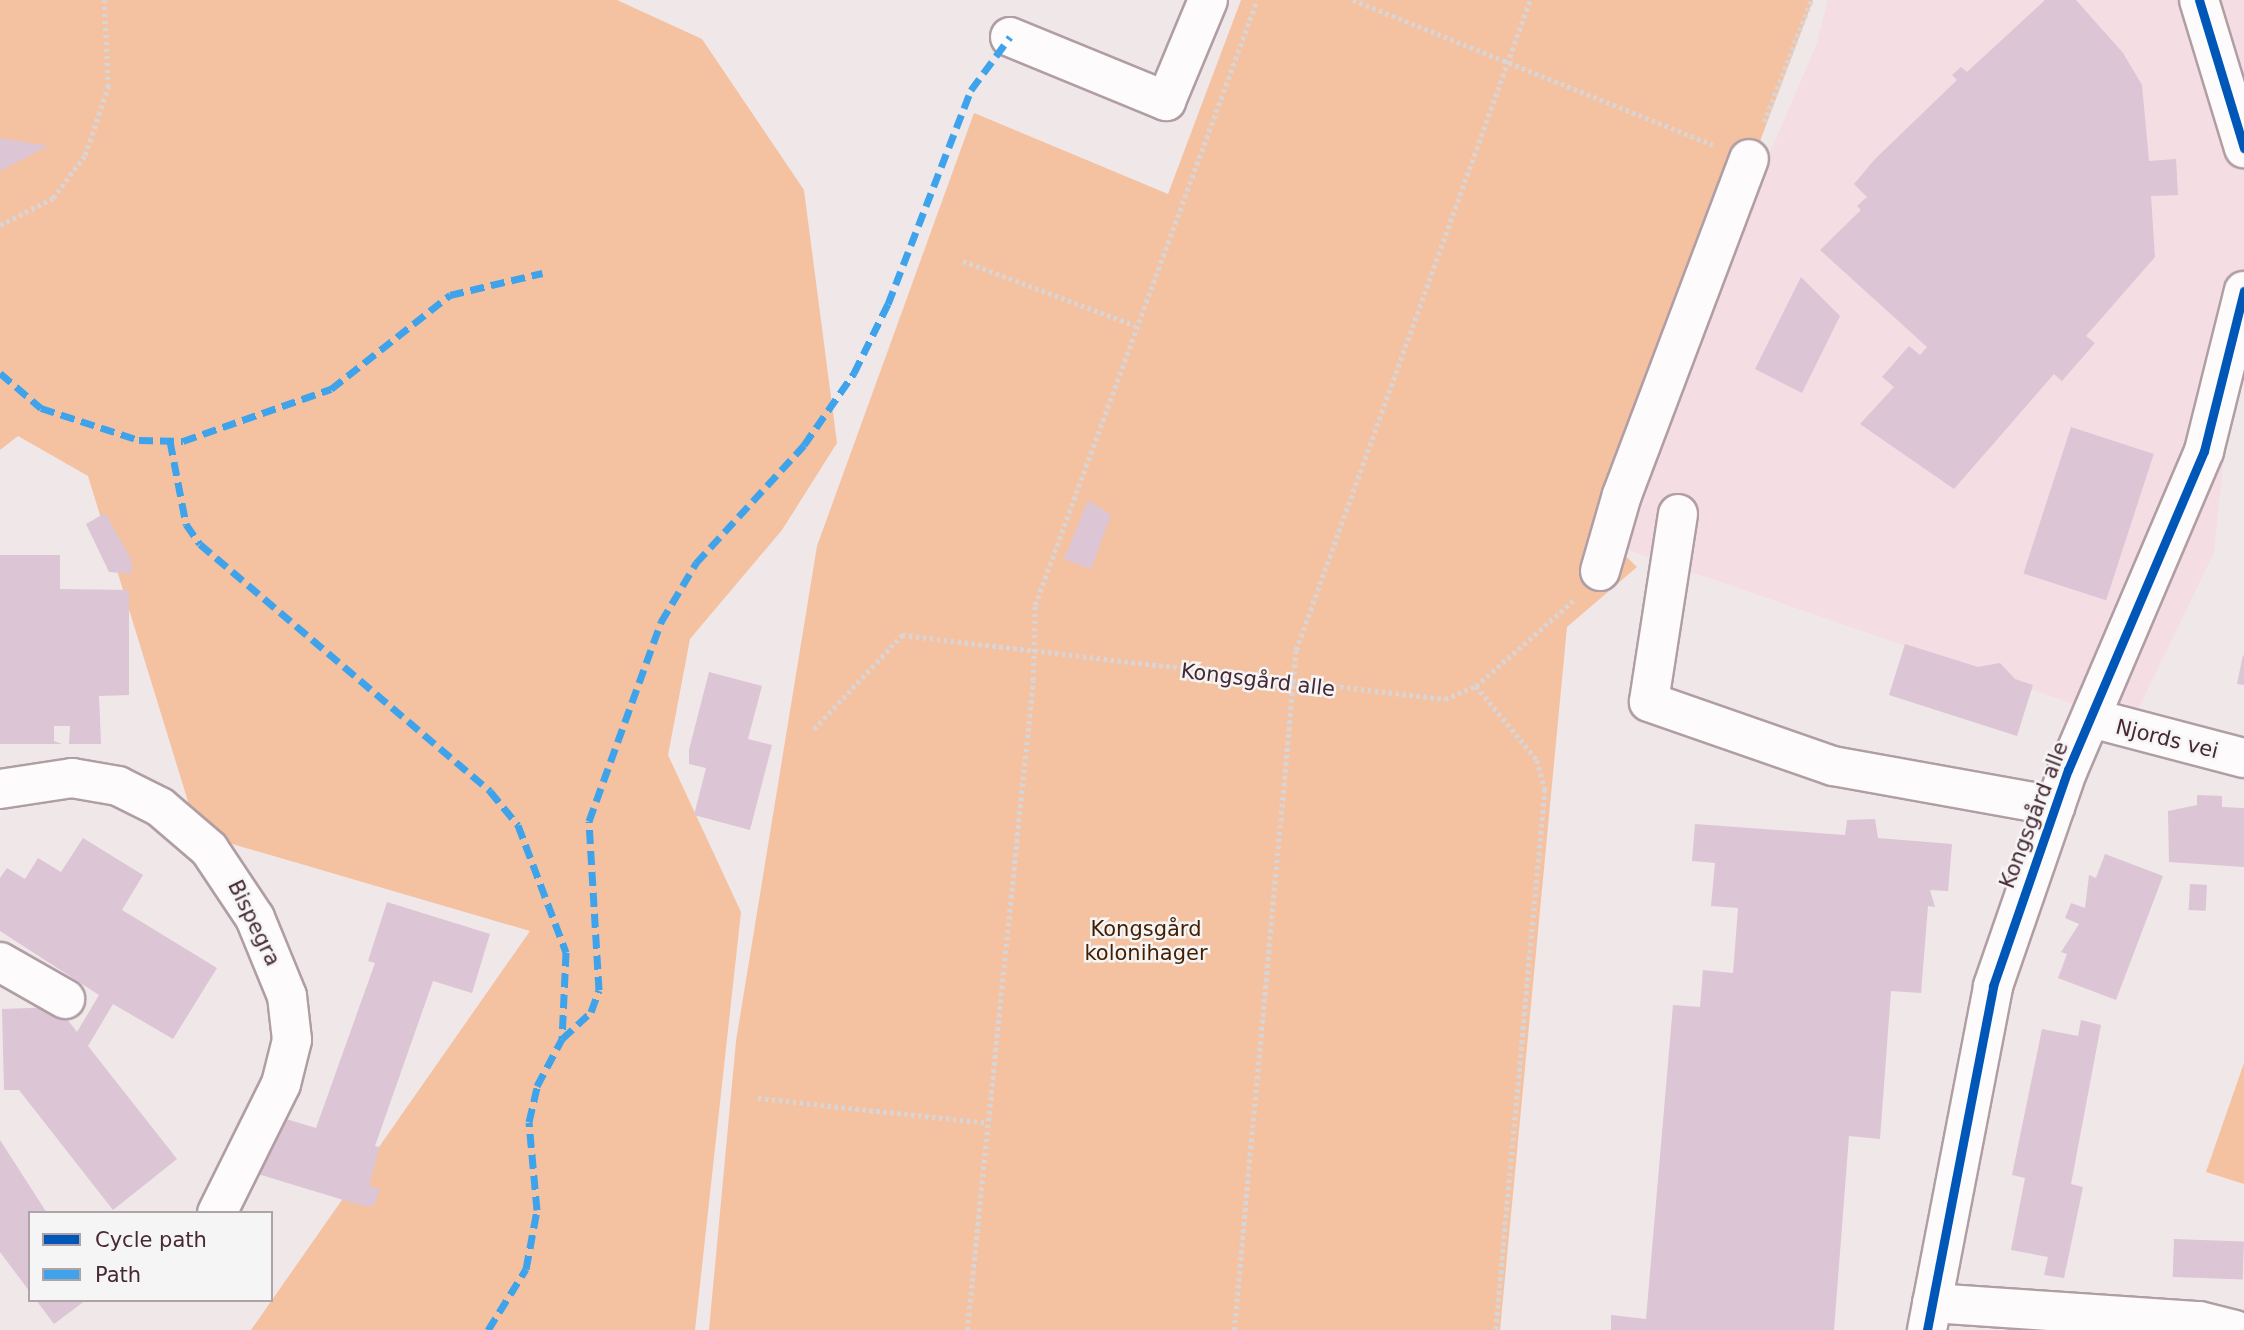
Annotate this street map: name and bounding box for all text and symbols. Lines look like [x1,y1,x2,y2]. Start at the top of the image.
street label: Kongsgård alle [1180,658,1336,702]
street label: Njords vei [2113,714,2221,764]
street label: Kongsgård alle [1994,738,2074,892]
street label: Bispegra [222,876,286,970]
park label: Kongsgård kolonihager [1084,916,1208,966]
legend [28,1211,273,1302]
text: Cycle path [95,1228,207,1252]
text: Path [95,1263,141,1287]

